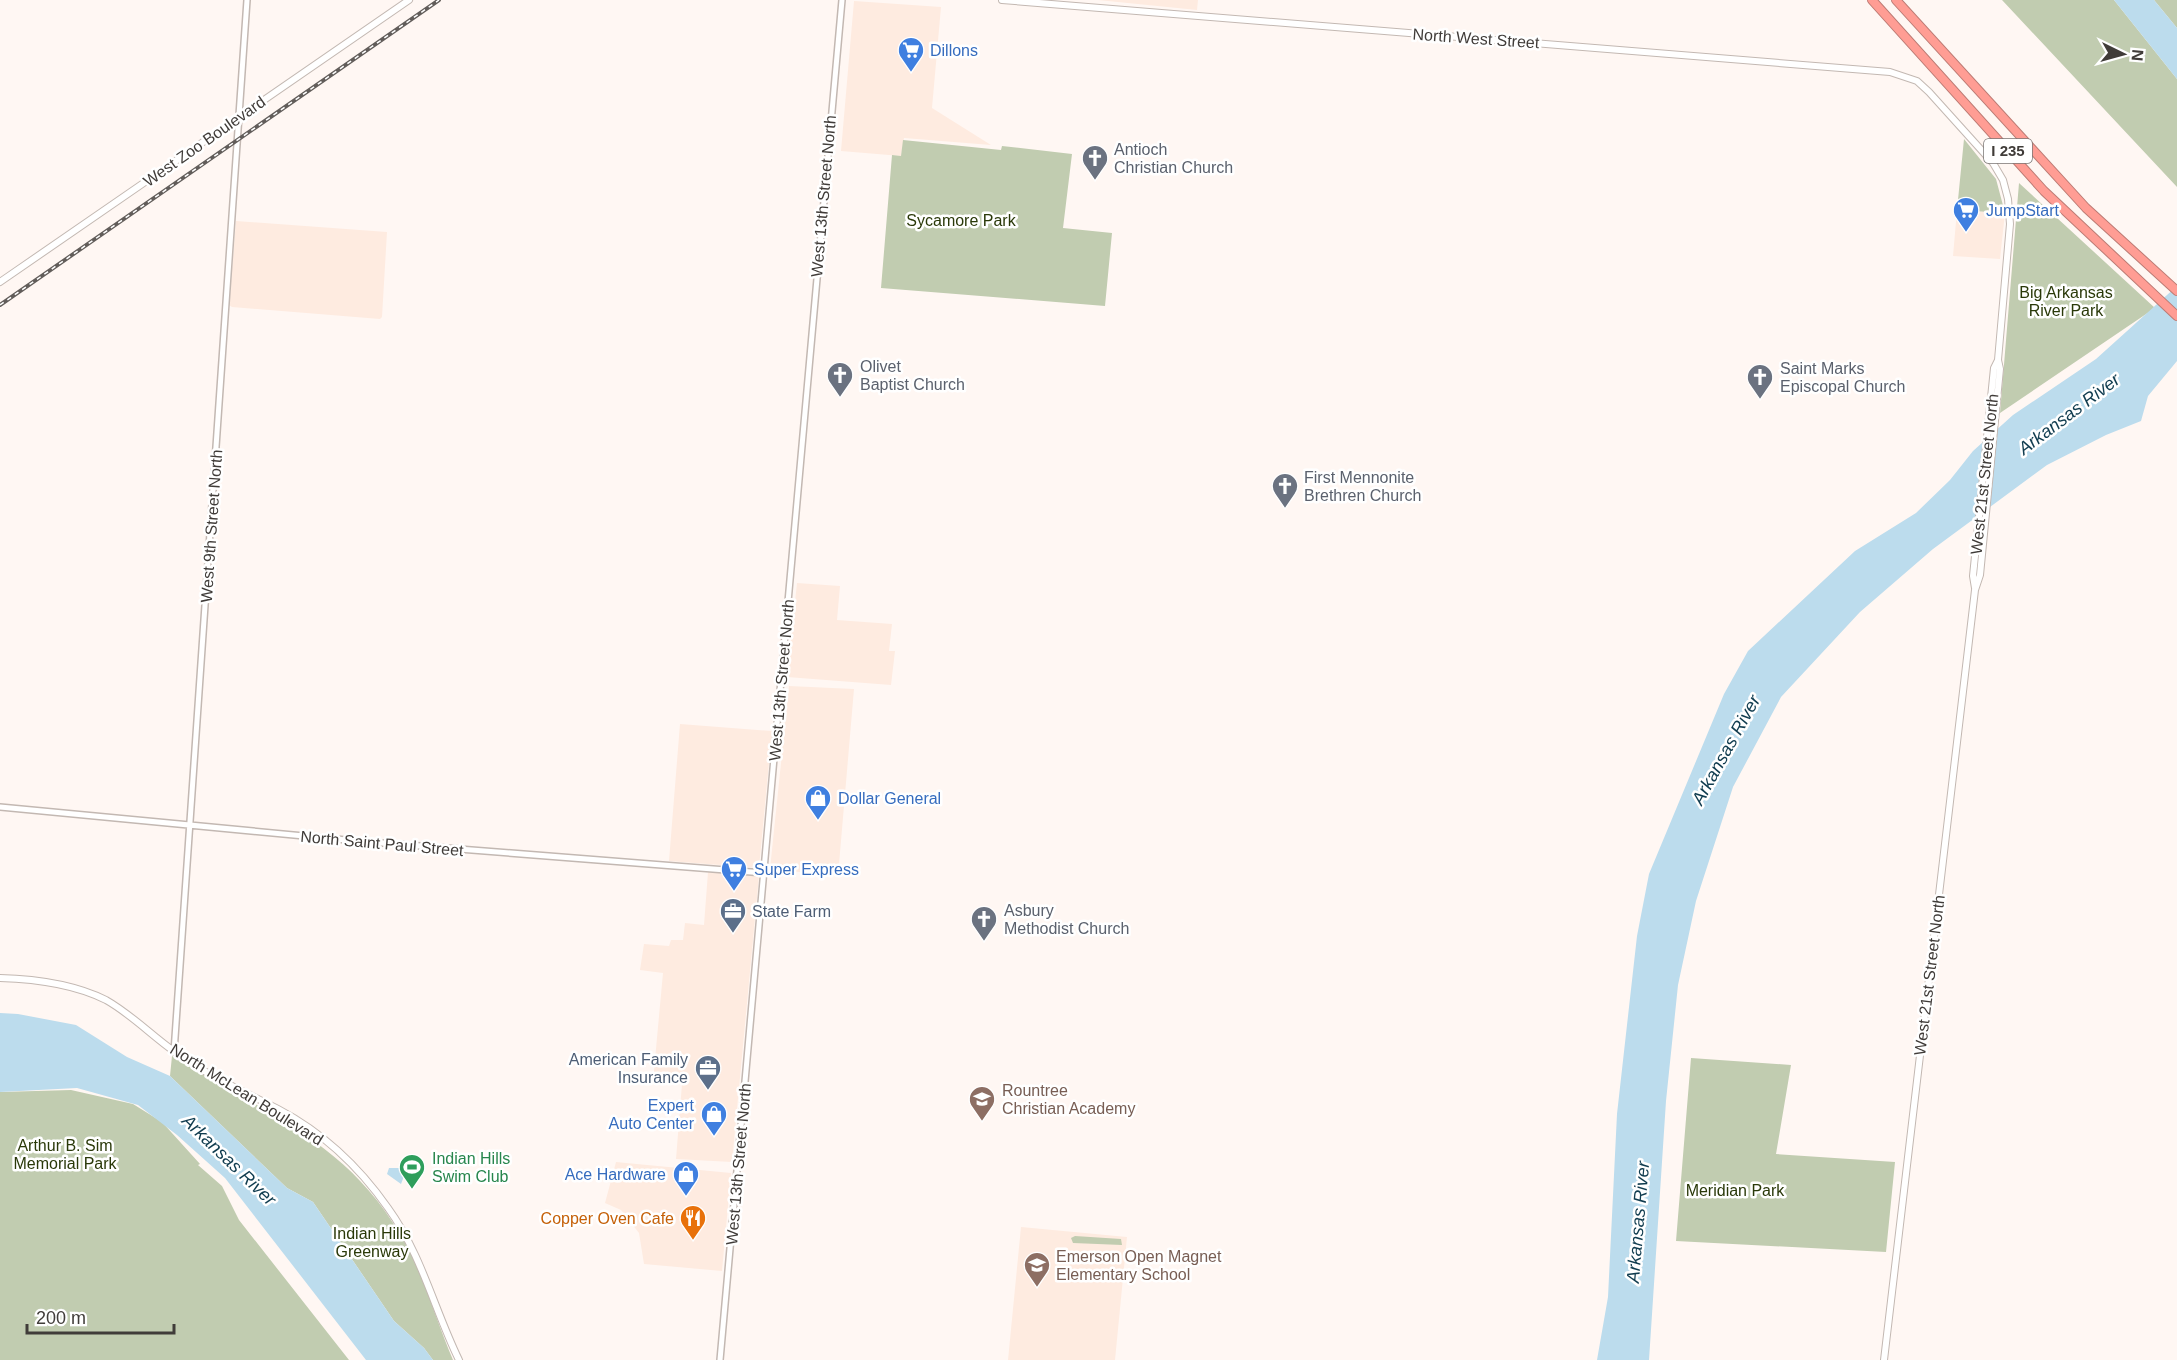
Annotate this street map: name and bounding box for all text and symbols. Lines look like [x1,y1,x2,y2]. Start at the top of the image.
north arrow [2093,24,2153,84]
street label: North West Street [1412,26,1540,51]
supermarket icon: Dillons [896,35,926,73]
place label: Dillons [930,42,978,59]
text: N [2128,49,2146,62]
street label: West Zoo Boulevard [140,93,268,190]
street label: West 13th Street North [808,114,839,278]
road number: I 235 [1984,139,2032,163]
place label: Antioch Christian Church [1114,141,1233,176]
church icon: Antioch Christian Church [1080,143,1110,181]
supermarket icon: JumpStart [1951,195,1981,233]
place label: JumpStart [1986,202,2059,219]
park label: Sycamore Park [906,212,1017,229]
park label: Big Arkansas River Park [2019,284,2113,319]
place label: Olivet Baptist Church [860,358,965,393]
church icon: Olivet Baptist Church [825,360,855,398]
place label: Saint Marks Episcopal Church [1780,360,1905,395]
church icon: Saint Marks Episcopal Church [1745,362,1775,400]
water label: Arkansas River [2013,369,2125,459]
street label: West 21st Street North [1968,393,2001,555]
street label: West 9th Street North [198,449,225,603]
place label: First Mennonite Brethren Church [1304,469,1421,504]
church icon: First Mennonite Brethren Church [1270,471,1300,509]
street label: West 13th Street North [766,598,797,762]
water label: Arkansas River [1687,691,1765,809]
shop icon: Dollar General [803,783,833,821]
place label: Dollar General [838,790,941,807]
street label: North Saint Paul Street [300,828,465,859]
supermarket icon: Super Express [719,854,749,892]
place label: Super Express [754,861,859,878]
street label: West 21st Street North [1911,894,1948,1056]
office icon: State Farm [718,896,748,934]
place label: Asbury Methodist Church [1004,902,1129,937]
place label: State Farm [752,903,831,920]
church icon: Asbury Methodist Church [969,904,999,942]
street label: North McLean Boulevard [167,1040,326,1149]
place label: American Family Insurance [569,1051,688,1086]
office icon: American Family Insurance [693,1053,723,1091]
street label: West 13th Street North [723,1082,754,1246]
place label: Rountree Christian Academy [1002,1082,1135,1117]
school or university icon: Rountree Christian Academy [967,1084,997,1122]
place label: Expert Auto Center [609,1097,695,1132]
shop icon: Expert Auto Center [699,1099,729,1137]
water label: Arkansas River [177,1110,281,1210]
park label: Arthur B. Sim Memorial Park [13,1137,118,1172]
place label: Indian Hills Swim Club [432,1150,510,1185]
sports icon: Indian Hills Swim Club [397,1152,427,1190]
shop icon: Ace Hardware [671,1159,701,1197]
water label: Arkansas River [1623,1159,1653,1285]
place label: Ace Hardware [565,1166,666,1183]
park label: Meridian Park [1686,1182,1785,1199]
restaurant icon: Copper Oven Cafe [678,1203,708,1241]
place label: Copper Oven Cafe [541,1210,674,1227]
park label: Indian Hills Greenway [333,1225,411,1260]
place label: Emerson Open Magnet Elementary School [1056,1248,1222,1283]
school or university icon: Emerson Open Magnet Elementary School [1022,1250,1052,1288]
scale bar [27,1297,174,1335]
text: 200 m [36,1308,86,1328]

